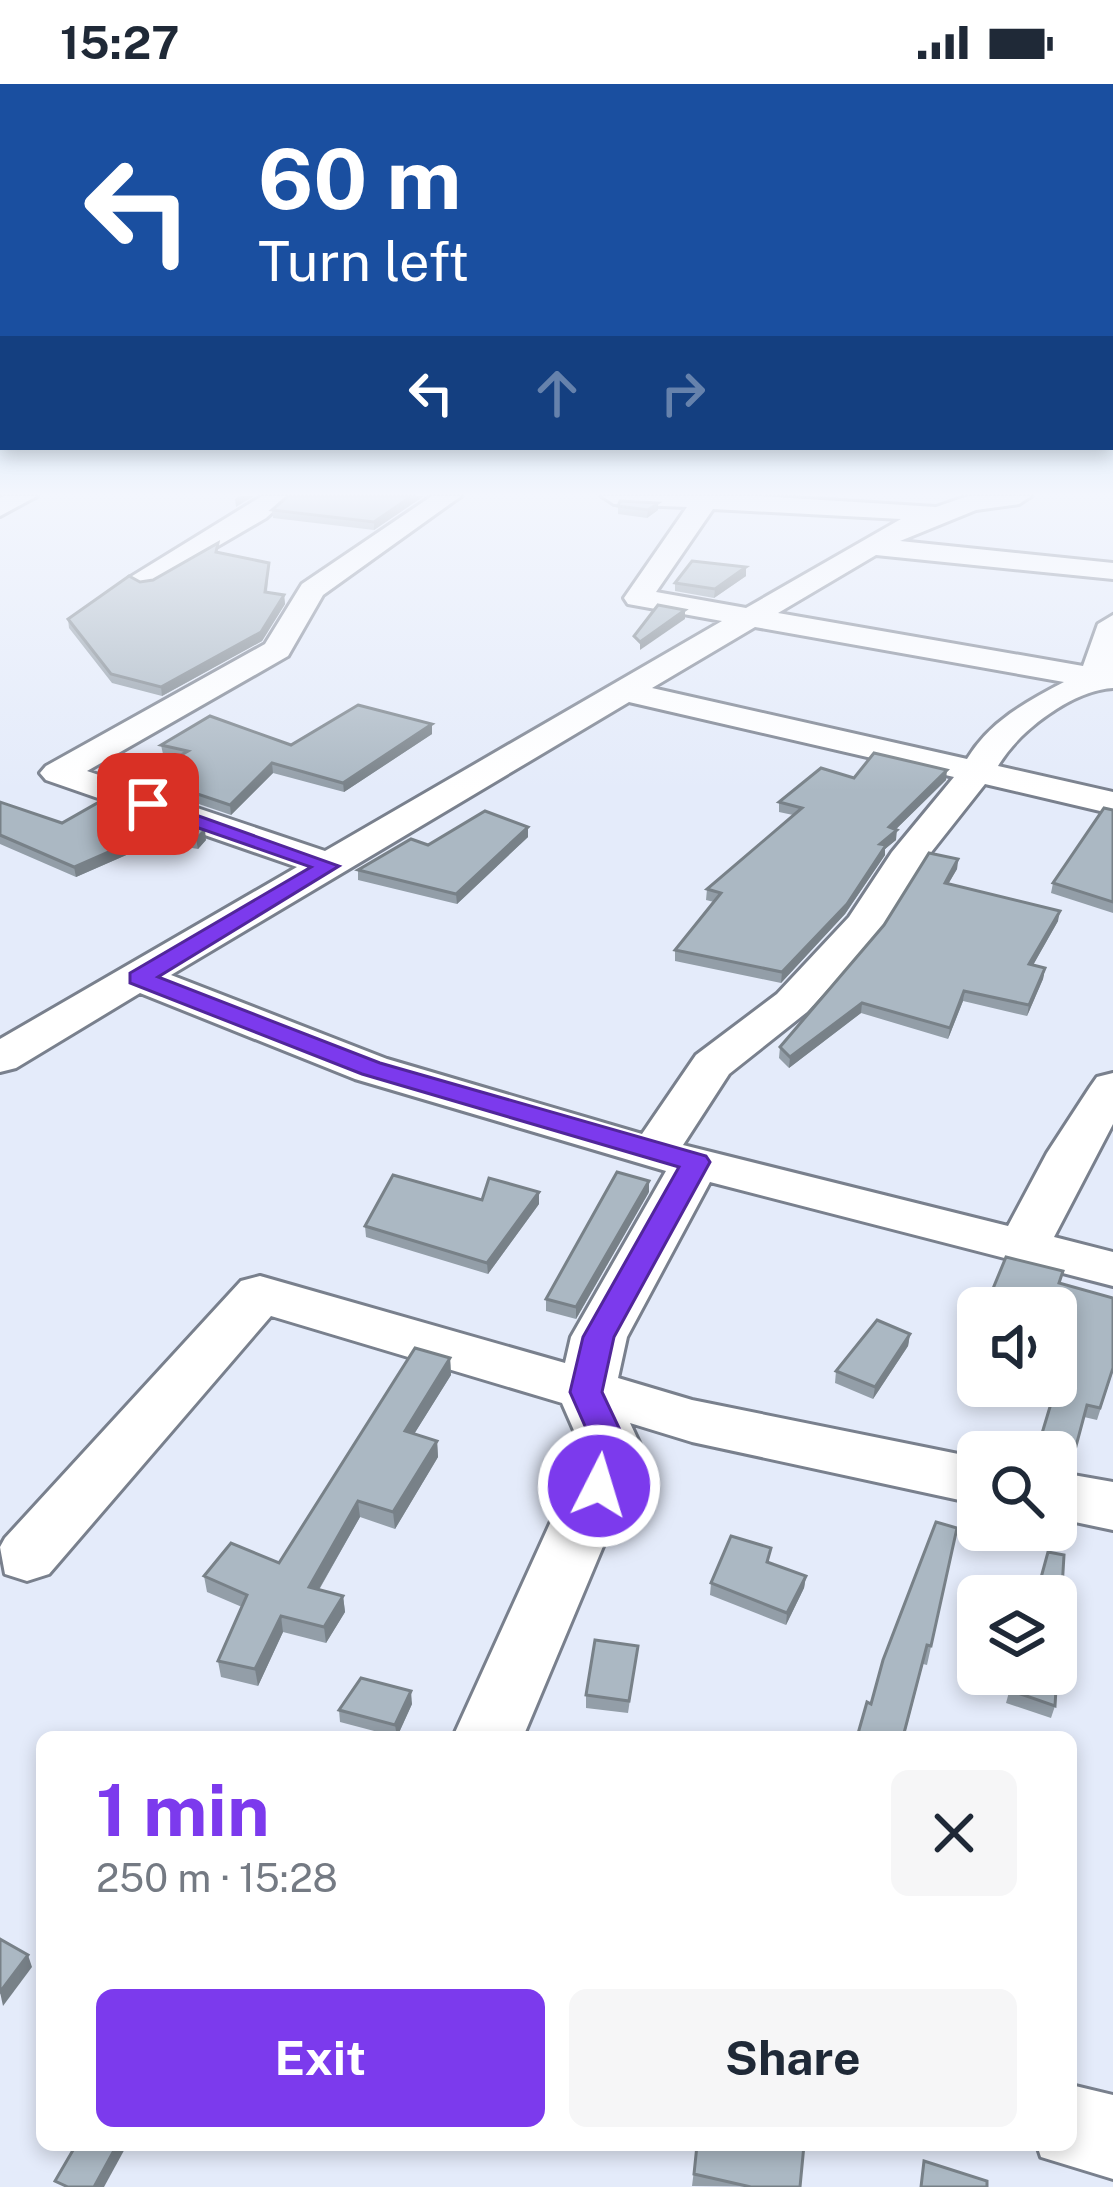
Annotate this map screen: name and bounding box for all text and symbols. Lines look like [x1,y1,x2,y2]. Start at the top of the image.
text: 15:27 [60,16,179,69]
text: 60 m [258,129,462,228]
icon: left [60,132,216,288]
text: Turn left [258,230,469,293]
icon: left [398,360,464,426]
icon: ahead [524,360,590,426]
icon: right [650,360,716,426]
pin [97,753,199,855]
icon: arrive [115,771,181,837]
map controls [957,1287,1077,1695]
button: sound [957,1287,1077,1407]
position arrow [536,1423,662,1549]
button: search [957,1431,1077,1551]
button: layers [957,1575,1077,1695]
text: 1 min [96,1768,270,1852]
button: close [891,1770,1017,1896]
text: 250 m · 15:28 [96,1855,338,1901]
button: Exit [96,1989,545,2127]
button: Share [569,1989,1017,2127]

